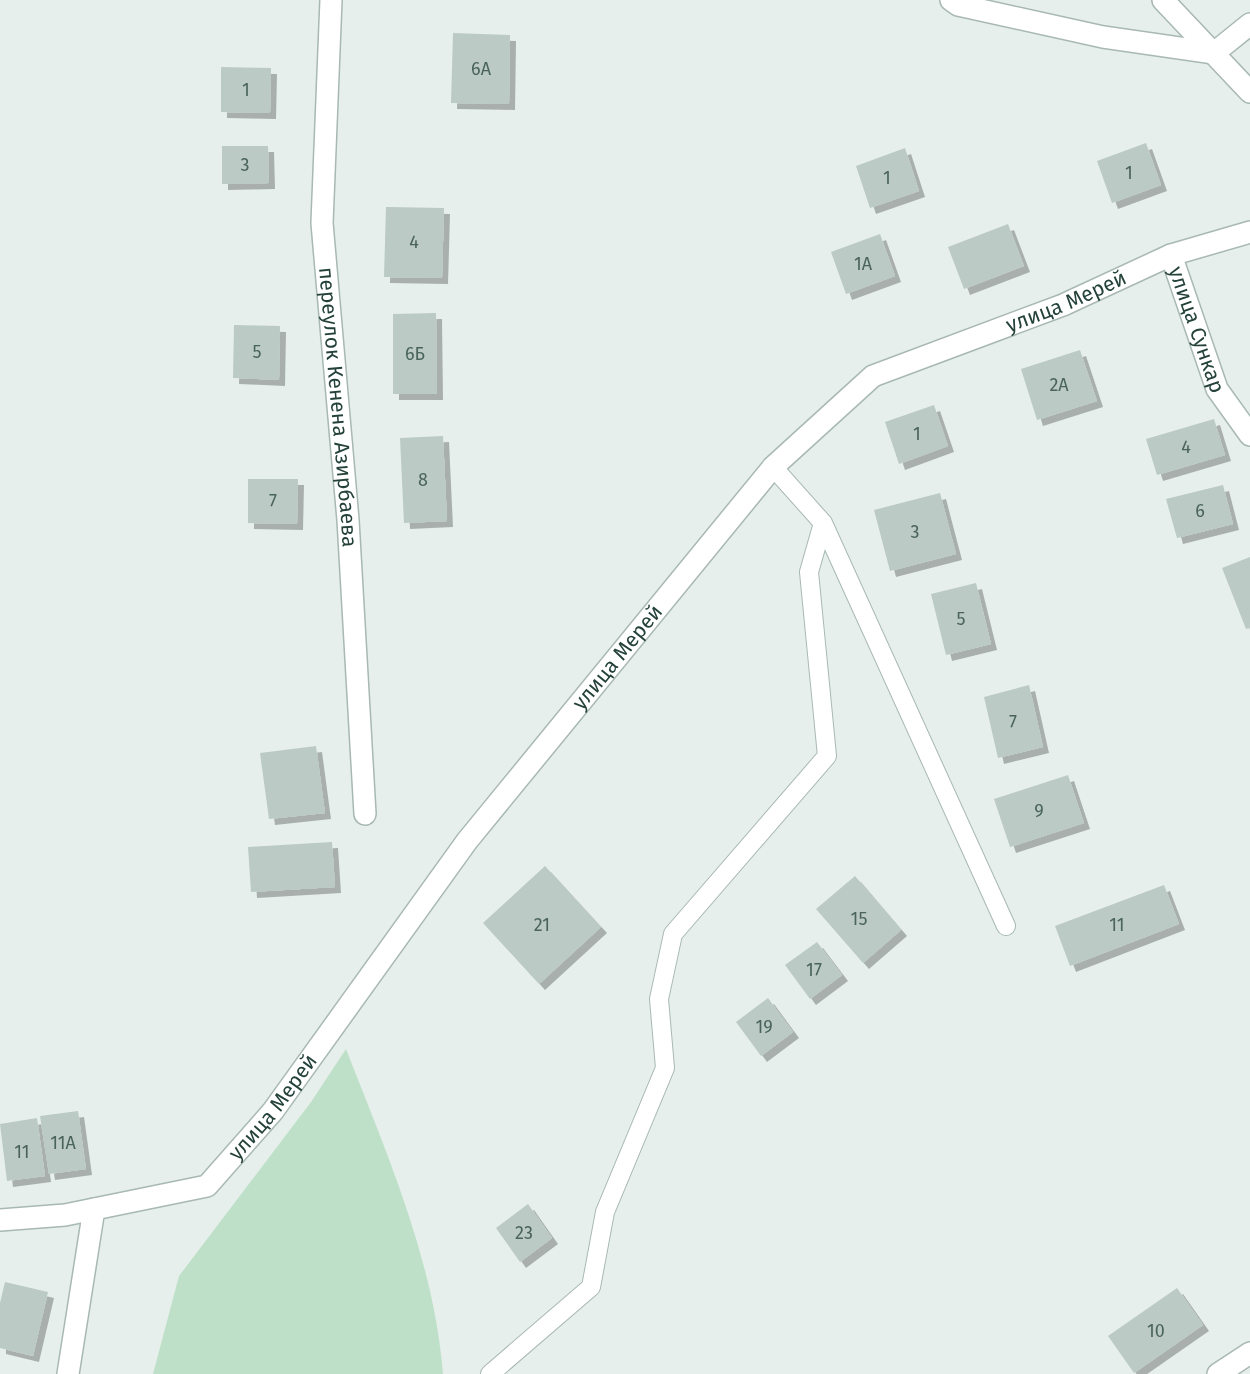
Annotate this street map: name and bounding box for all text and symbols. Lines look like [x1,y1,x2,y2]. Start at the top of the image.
house number: 6А [471,58,492,80]
house number: 1 [242,79,250,101]
house number: 3 [241,154,249,176]
house number: 1 [1125,162,1133,184]
house number: 1 [883,167,891,189]
house number: 4 [409,231,419,253]
house number: 1А [854,253,873,275]
street label: улица Сункар [1163,263,1230,396]
street label: улица Мерей [1002,264,1131,338]
street label: переулок Кенена Азирбаева [313,266,363,548]
house number: 5 [252,341,262,363]
house number: 6Б [405,343,425,365]
house number: 2А [1049,374,1069,396]
house number: 1 [913,423,921,445]
house number: 4 [1181,436,1191,458]
house number: 8 [418,469,428,491]
house number: 7 [269,490,277,512]
house number: 6 [1195,500,1205,522]
house number: 3 [911,521,919,543]
street label: улица Мерей [567,599,668,715]
house number: 5 [956,608,966,630]
house number: 7 [1009,711,1017,733]
house number: 9 [1034,800,1044,822]
house number: 15 [851,908,867,930]
house number: 21 [534,914,550,936]
house number: 11 [1109,914,1125,936]
house number: 17 [806,959,822,981]
house number: 19 [755,1016,773,1038]
street label: улица Мерей [223,1049,323,1166]
house number: 11А [50,1132,77,1154]
house number: 11 [14,1141,30,1163]
house number: 23 [515,1222,533,1244]
house number: 10 [1147,1320,1165,1342]

